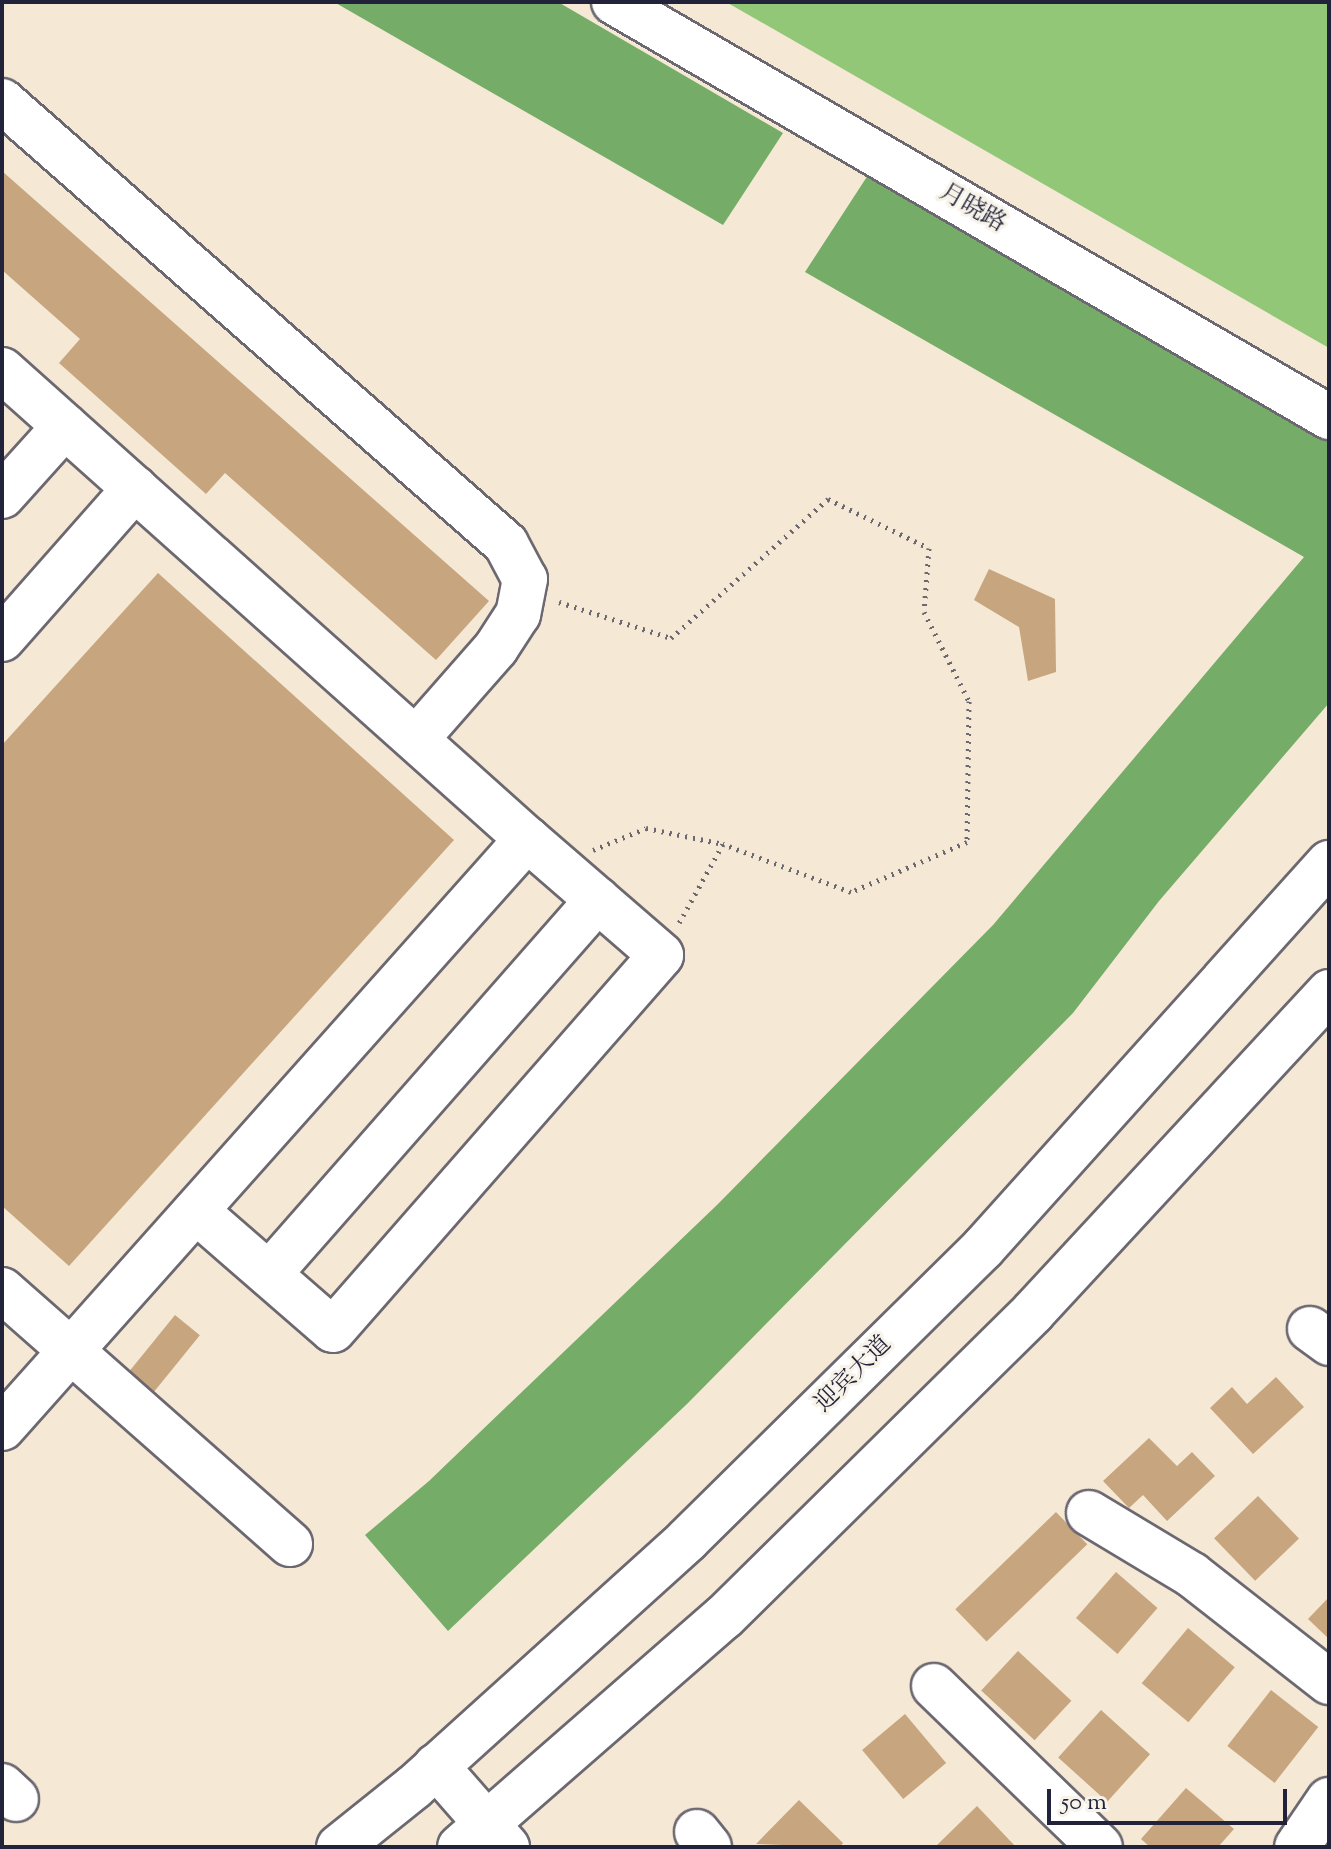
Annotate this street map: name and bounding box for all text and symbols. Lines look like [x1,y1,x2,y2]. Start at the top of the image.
street label: 月晓路 [934,179,1010,239]
street label: 迎宾大道 [810,1331,898,1419]
scale bar [1051,1773,1291,1823]
text: 50 m [1061,1786,1107,1820]

